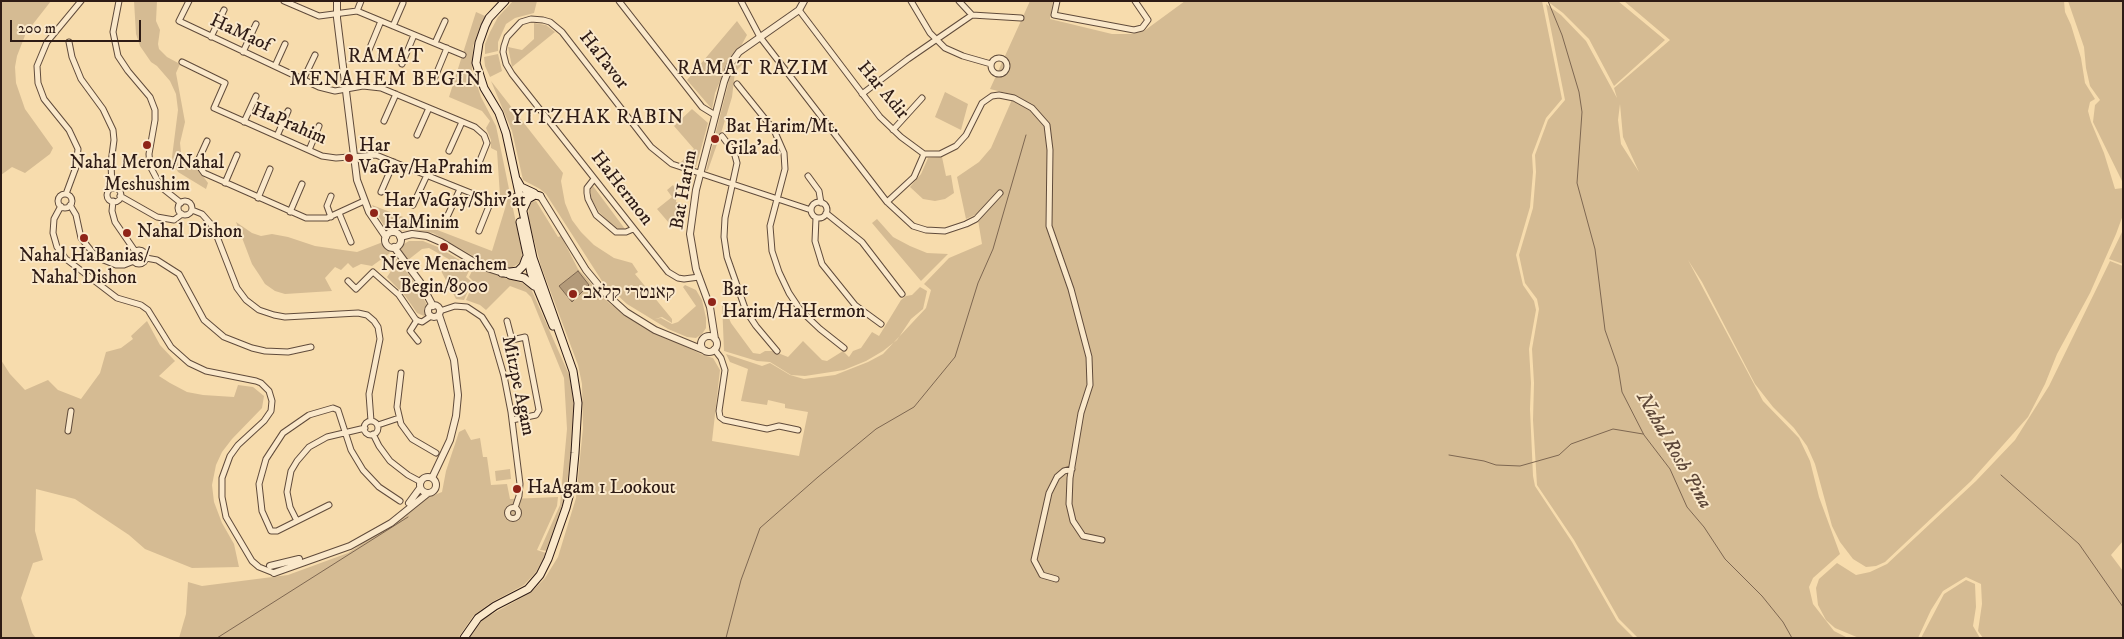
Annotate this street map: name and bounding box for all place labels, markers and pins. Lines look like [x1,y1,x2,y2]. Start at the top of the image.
place label: Bat Harim/Mt. Gila'ad [725,117,838,161]
marker: Bat Harim/Mt. Gila'ad [709,133,721,145]
place label: Har VaGay/HaPrahim [359,136,493,180]
marker: Nahal Meron/Nahal Meshushim [141,139,153,151]
marker: Har VaGay/HaPrahim [343,152,355,164]
place label: Nahal Meron/Nahal Meshushim [70,153,224,197]
place label: Har VaGay/Shiv'at HaMinim [384,191,526,235]
marker: Har VaGay/Shiv'at HaMinim [368,207,380,219]
place label: Nahal Dishon [137,222,242,244]
marker: Nahal Dishon [121,227,133,239]
marker: Nahal HaBanias/ Nahal Dishon [78,232,90,244]
marker: Neve Menachem Begin/8900 [438,241,450,253]
place label: Nahal HaBanias/ Nahal Dishon [19,246,149,290]
place label: Neve Menachem Begin/8900 [381,255,507,299]
place label: Bat Harim/HaHermon [722,280,865,324]
place label: קאנטרי קלאב [583,283,675,305]
marker: קאנטרי קלאב [567,288,579,300]
marker: Bat Harim/HaHermon [706,296,718,308]
place label: HaAgam 1 Lookout [527,478,676,500]
marker: HaAgam 1 Lookout [511,483,523,495]

